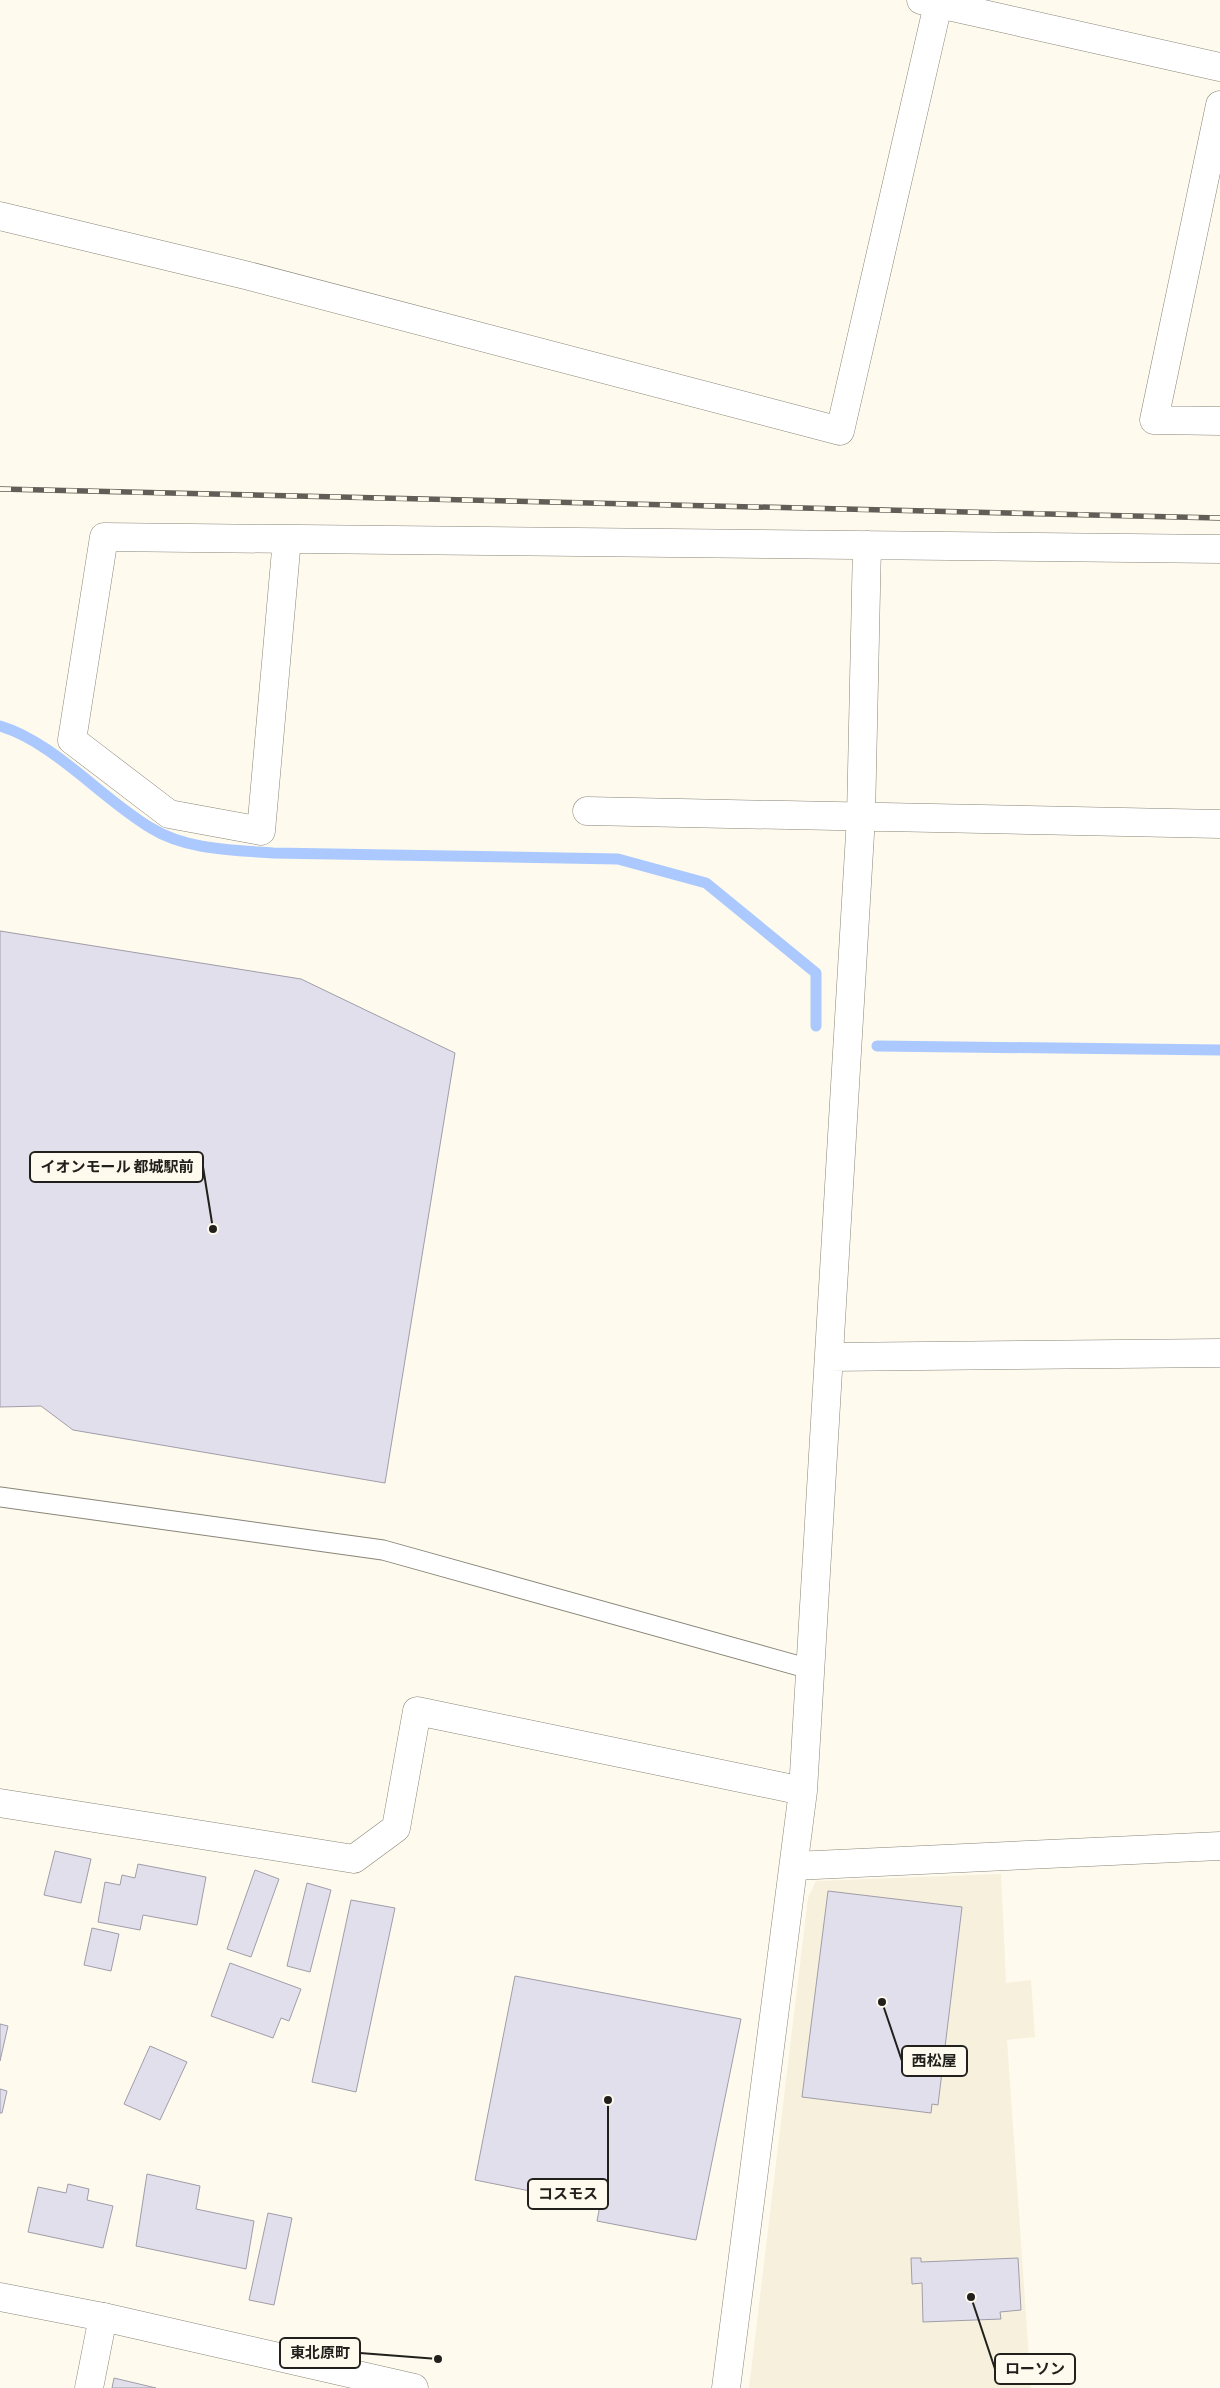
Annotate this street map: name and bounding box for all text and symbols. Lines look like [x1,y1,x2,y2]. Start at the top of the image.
callout: イオンモール 都城駅前 [30,1152,203,1182]
text: イオンモール 都城駅前 [41,1158,193,1175]
callout: 西松屋 [902,2046,967,2076]
text: 西松屋 [911,2053,957,2069]
callout: コスモス [528,2179,608,2209]
text: コスモス [538,2186,598,2202]
callout: 東北原町 [280,2338,360,2368]
text: 東北原町 [290,2345,350,2361]
callout: ローソン [995,2354,1075,2384]
text: ローソン [1005,2361,1065,2377]

